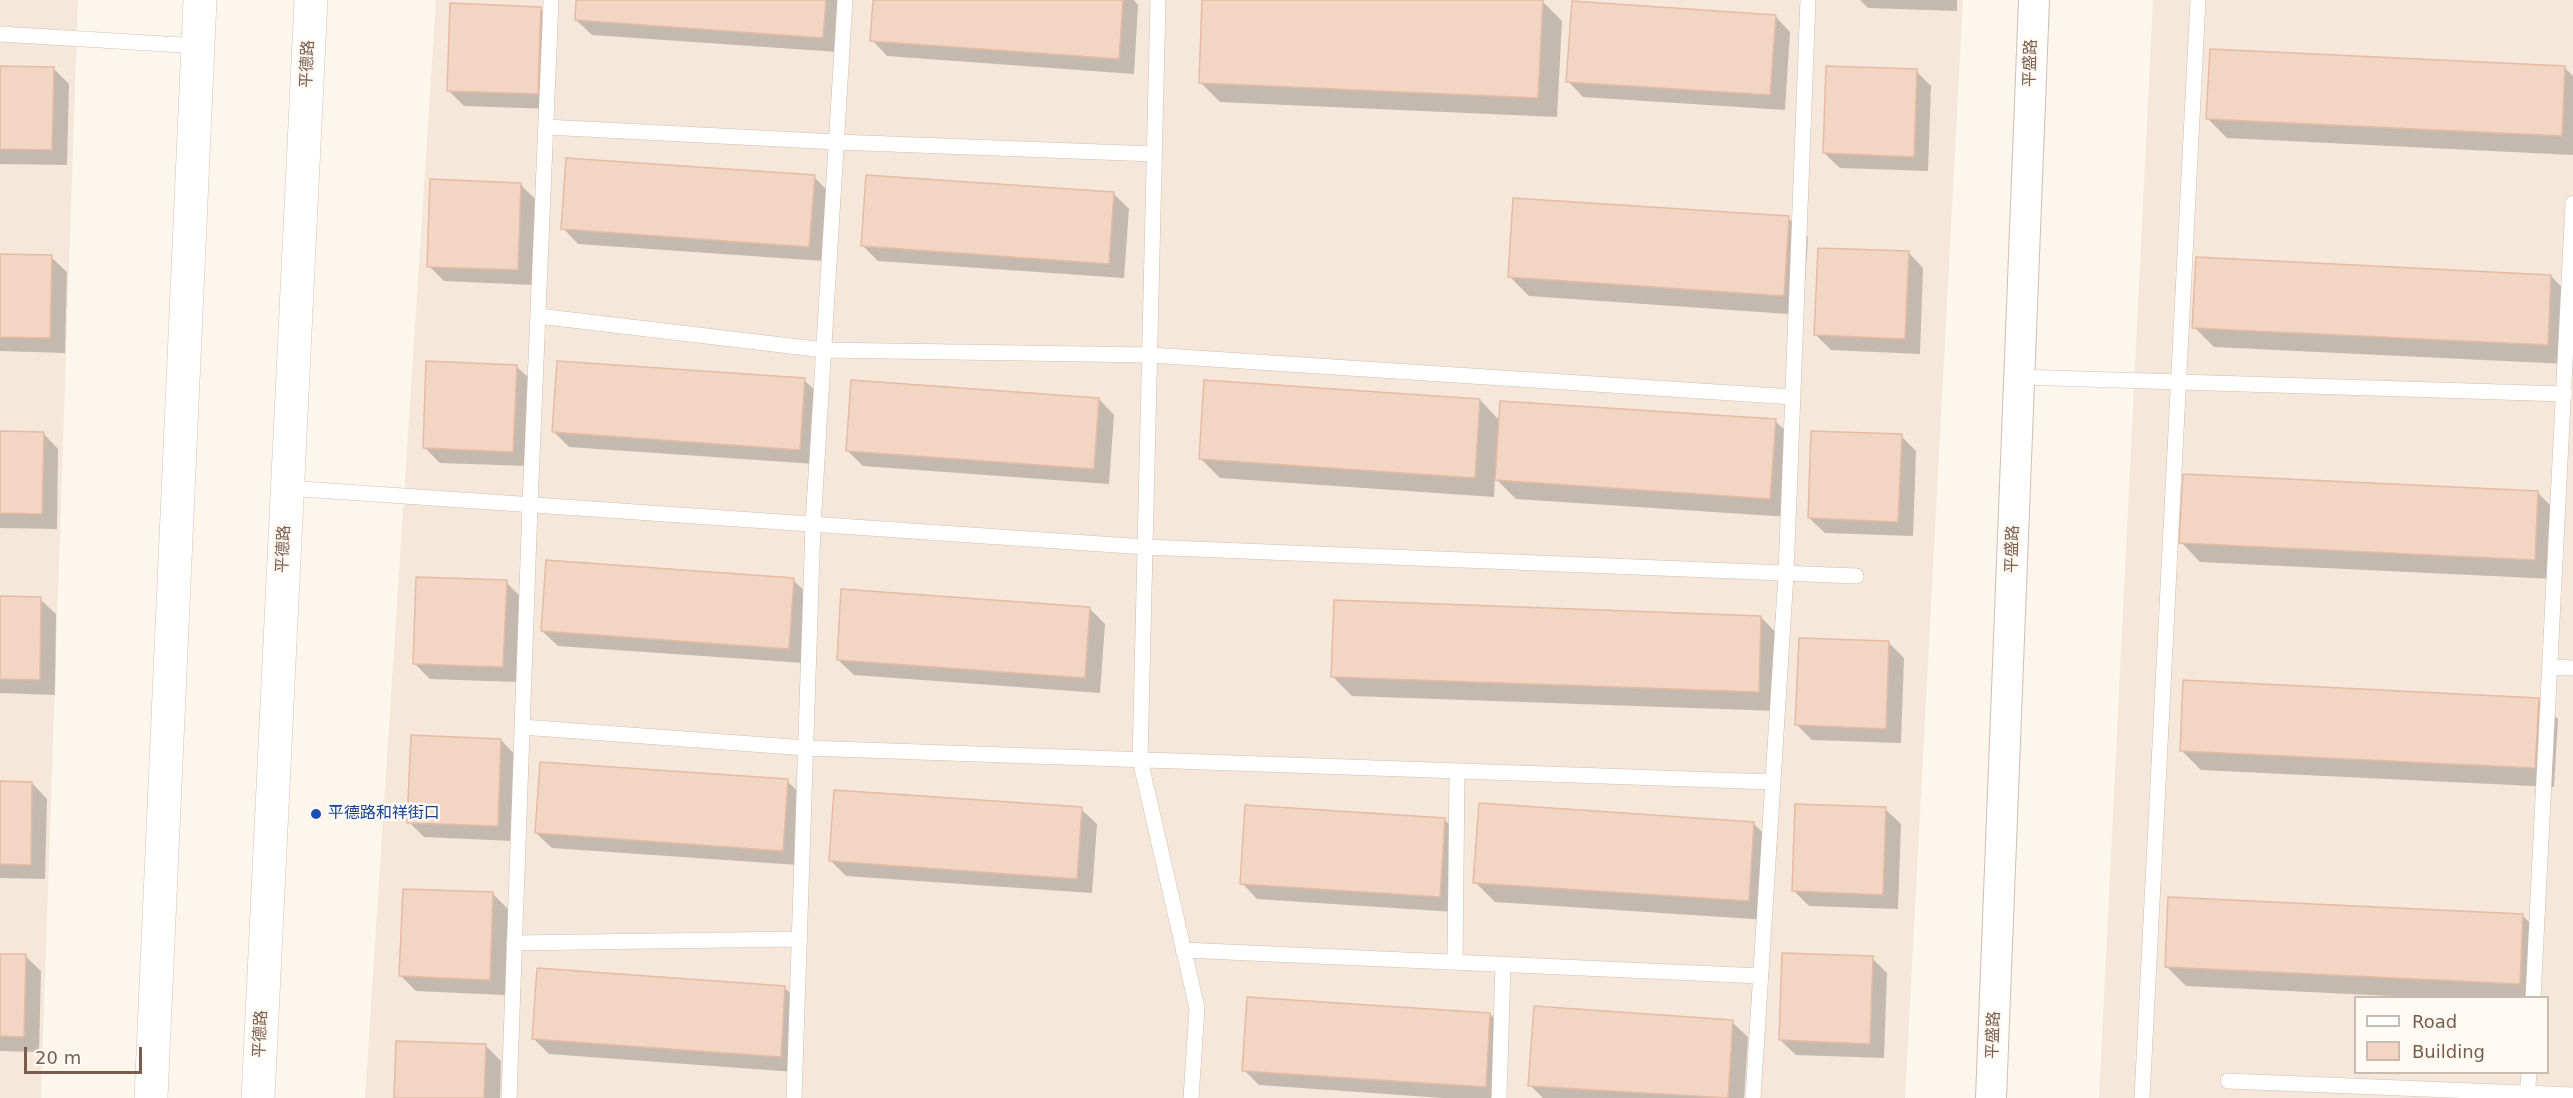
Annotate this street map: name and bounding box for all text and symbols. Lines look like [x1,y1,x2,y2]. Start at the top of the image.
street label: 平盛路 [2021,39,2041,87]
street label: 平德路 [297,40,319,88]
street label: 平德路 [273,525,295,573]
street label: 平盛路 [2003,525,2023,573]
place label: 平德路和祥街口 [328,804,440,824]
marker: 平德路和祥街口 [309,807,323,821]
legend [2354,996,2549,1074]
street label: 平德路 [250,1010,272,1058]
street label: 平盛路 [1984,1011,2004,1059]
text: Road [2412,1011,2457,1032]
scale bar [27,1035,146,1073]
text: Building [2412,1041,2485,1062]
text: 20 m [35,1047,81,1068]

